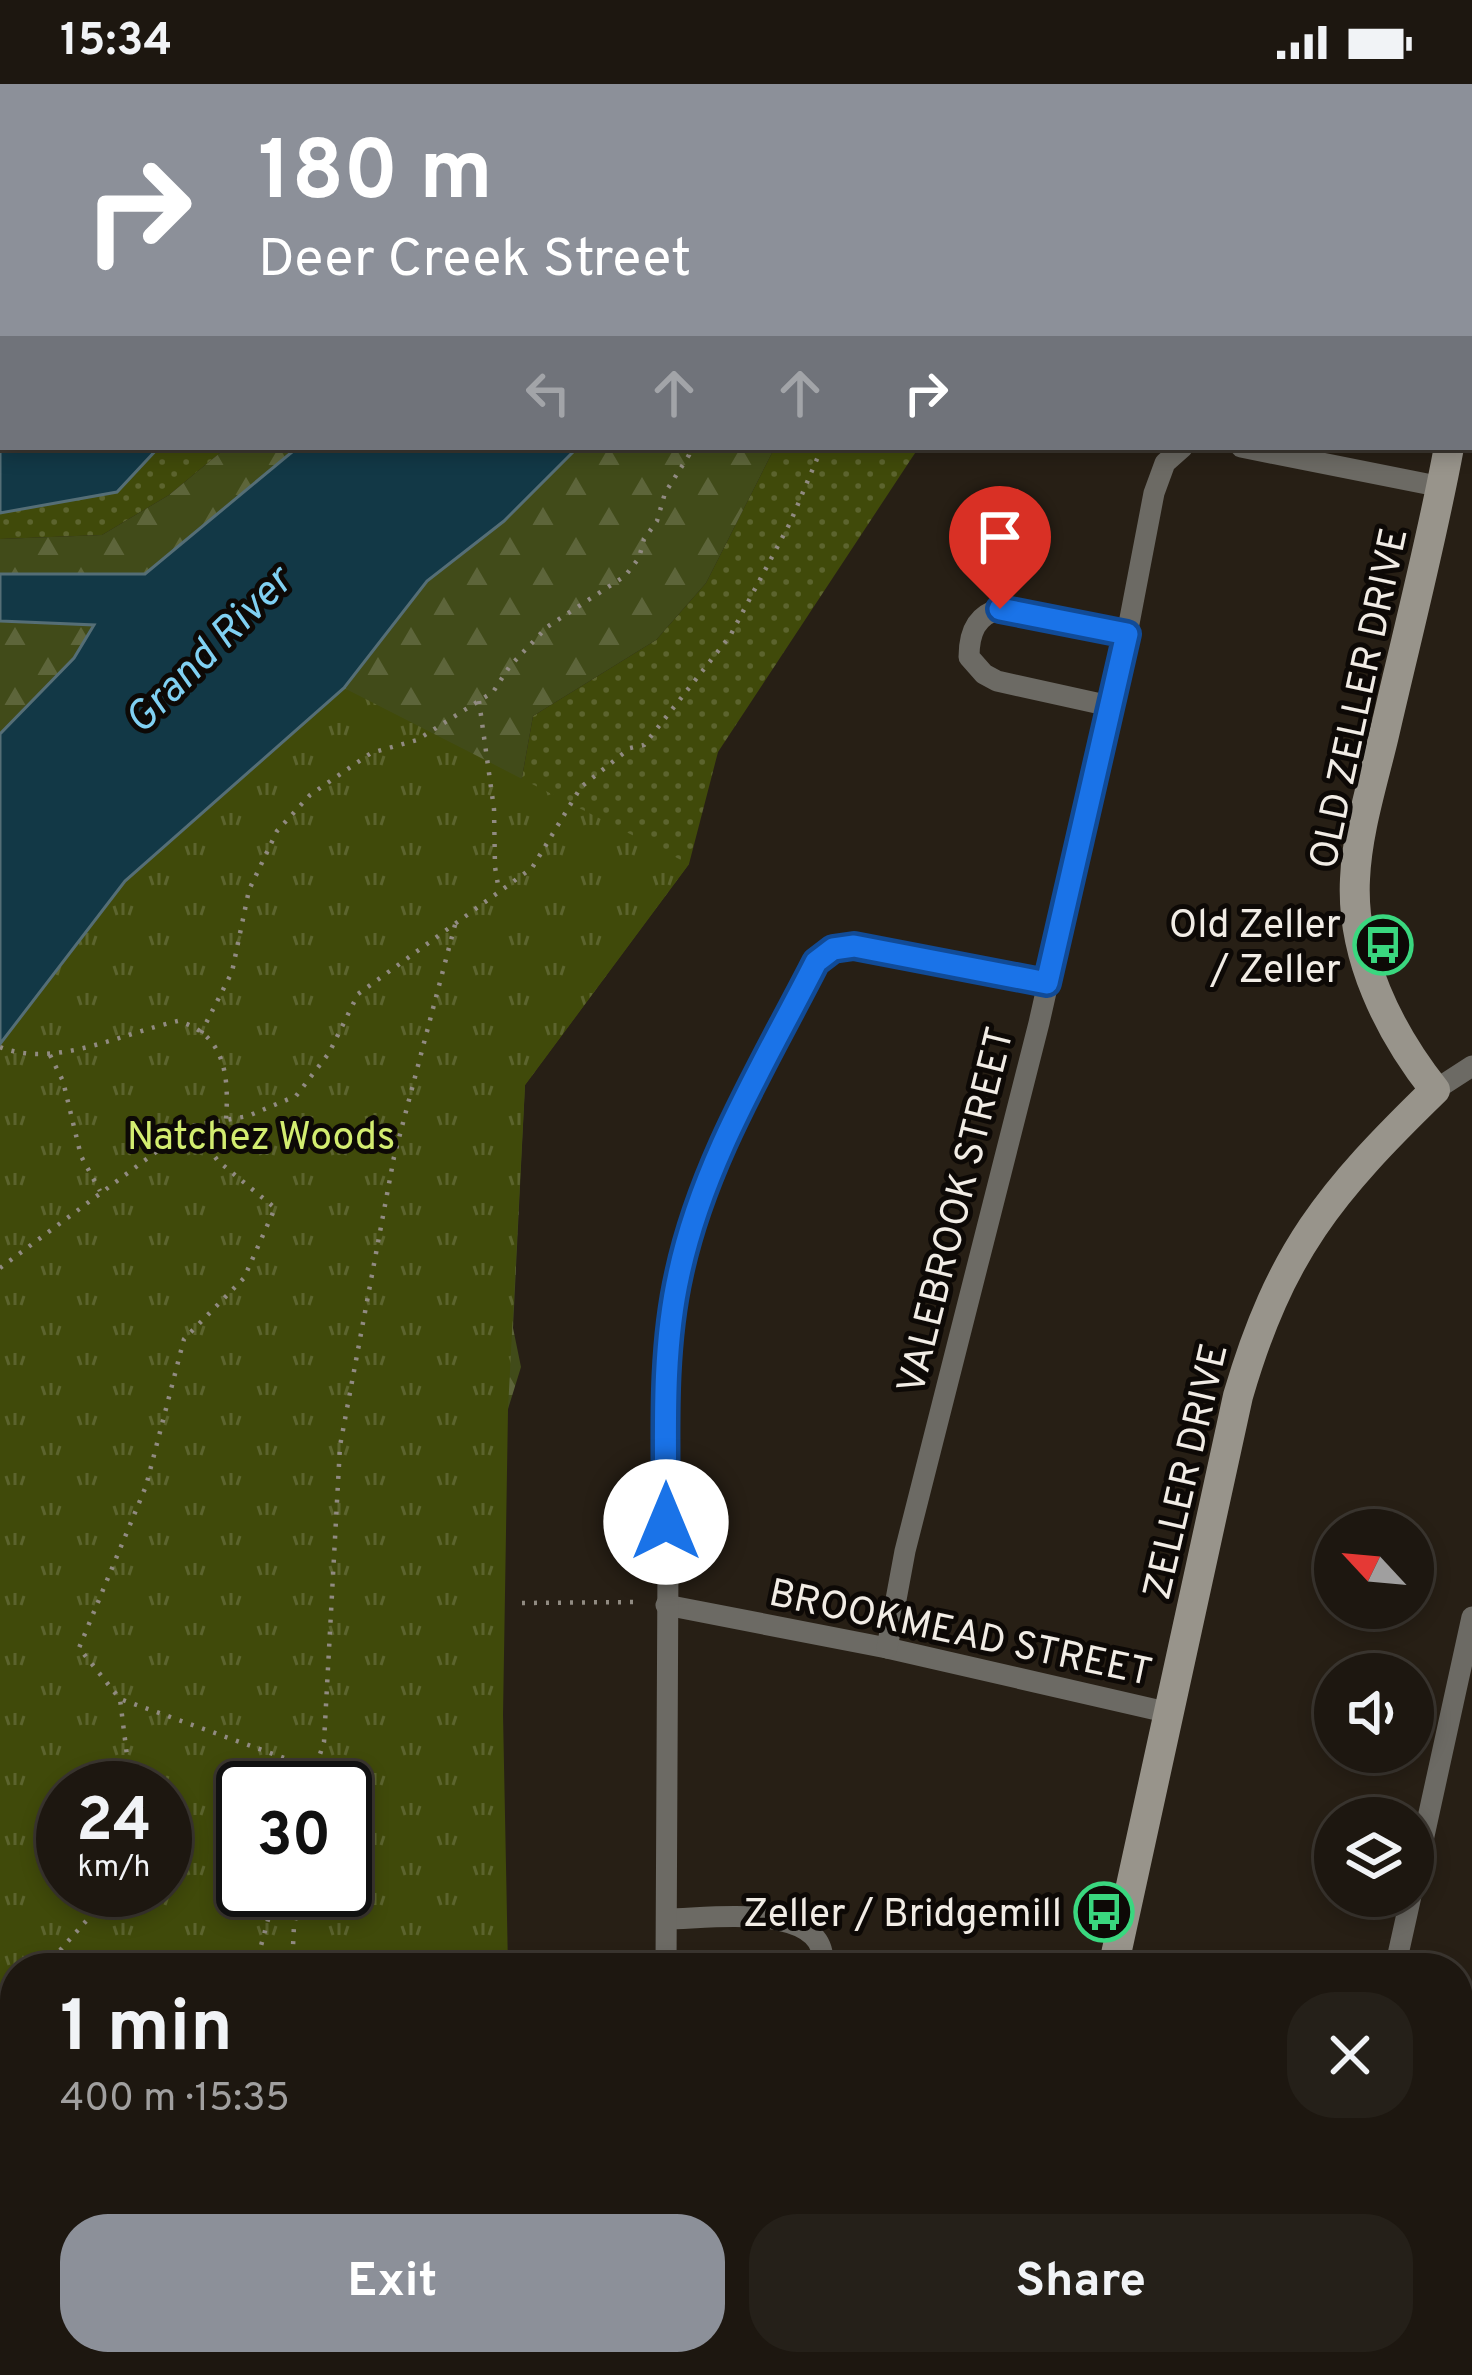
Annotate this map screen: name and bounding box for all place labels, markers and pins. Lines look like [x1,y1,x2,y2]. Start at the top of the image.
pin [949,486,1051,609]
place label: Old Zeller / Zeller [1169,903,1341,997]
bus stop icon: Old Zeller / Zeller [1352,914,1414,976]
bus stop icon: Zeller / Bridgemill [1073,1881,1135,1943]
place label: Zeller / Bridgemill [743,1892,1062,1941]

